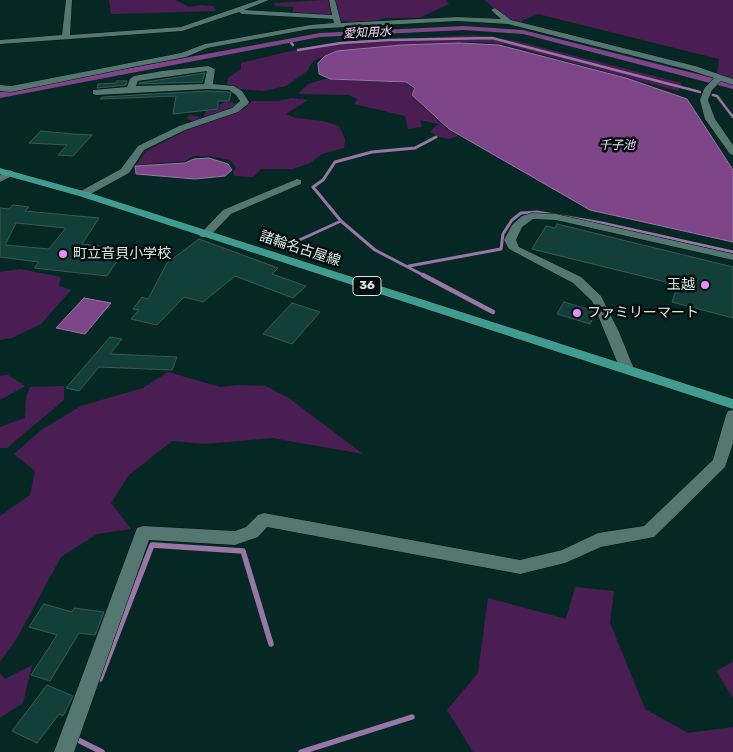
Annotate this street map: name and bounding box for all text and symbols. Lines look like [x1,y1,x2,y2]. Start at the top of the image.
water label: 愛知用水 [343,25,391,41]
water label: 千子池 [599,139,635,153]
street label: 諸輪名古屋線 [257,228,343,270]
place label: 町立音貝小学校 [73,246,171,262]
marker: 町立音貝小学校 [57,248,69,260]
road number: 36 [353,276,381,296]
place label: 玉越 [667,277,695,293]
marker: 玉越 [699,279,711,291]
place label: ファミリーマート [587,305,699,321]
marker: ファミリーマート [571,307,583,319]

